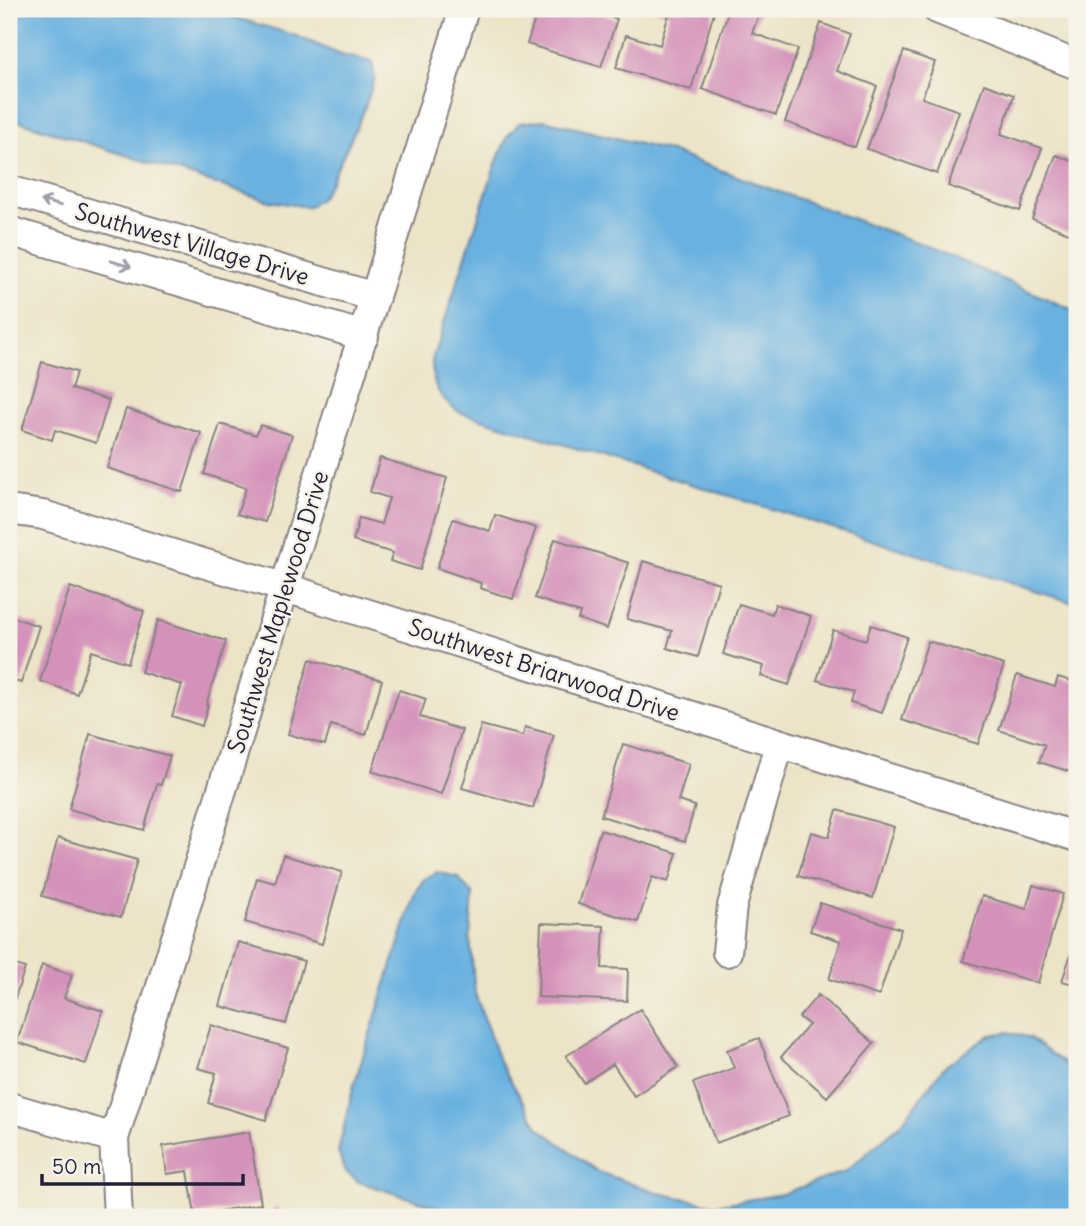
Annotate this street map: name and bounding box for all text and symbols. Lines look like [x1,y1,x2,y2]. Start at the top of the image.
one-way arrow [40,195,62,208]
street label: Southwest Village Drive [72,196,313,291]
one-way arrow [110,259,132,272]
street label: Southwest Maplewood Drive [221,467,334,757]
street label: Southwest Briarwood Drive [405,612,684,727]
scale bar [42,1142,243,1186]
text: 50 m [52,1153,101,1180]

